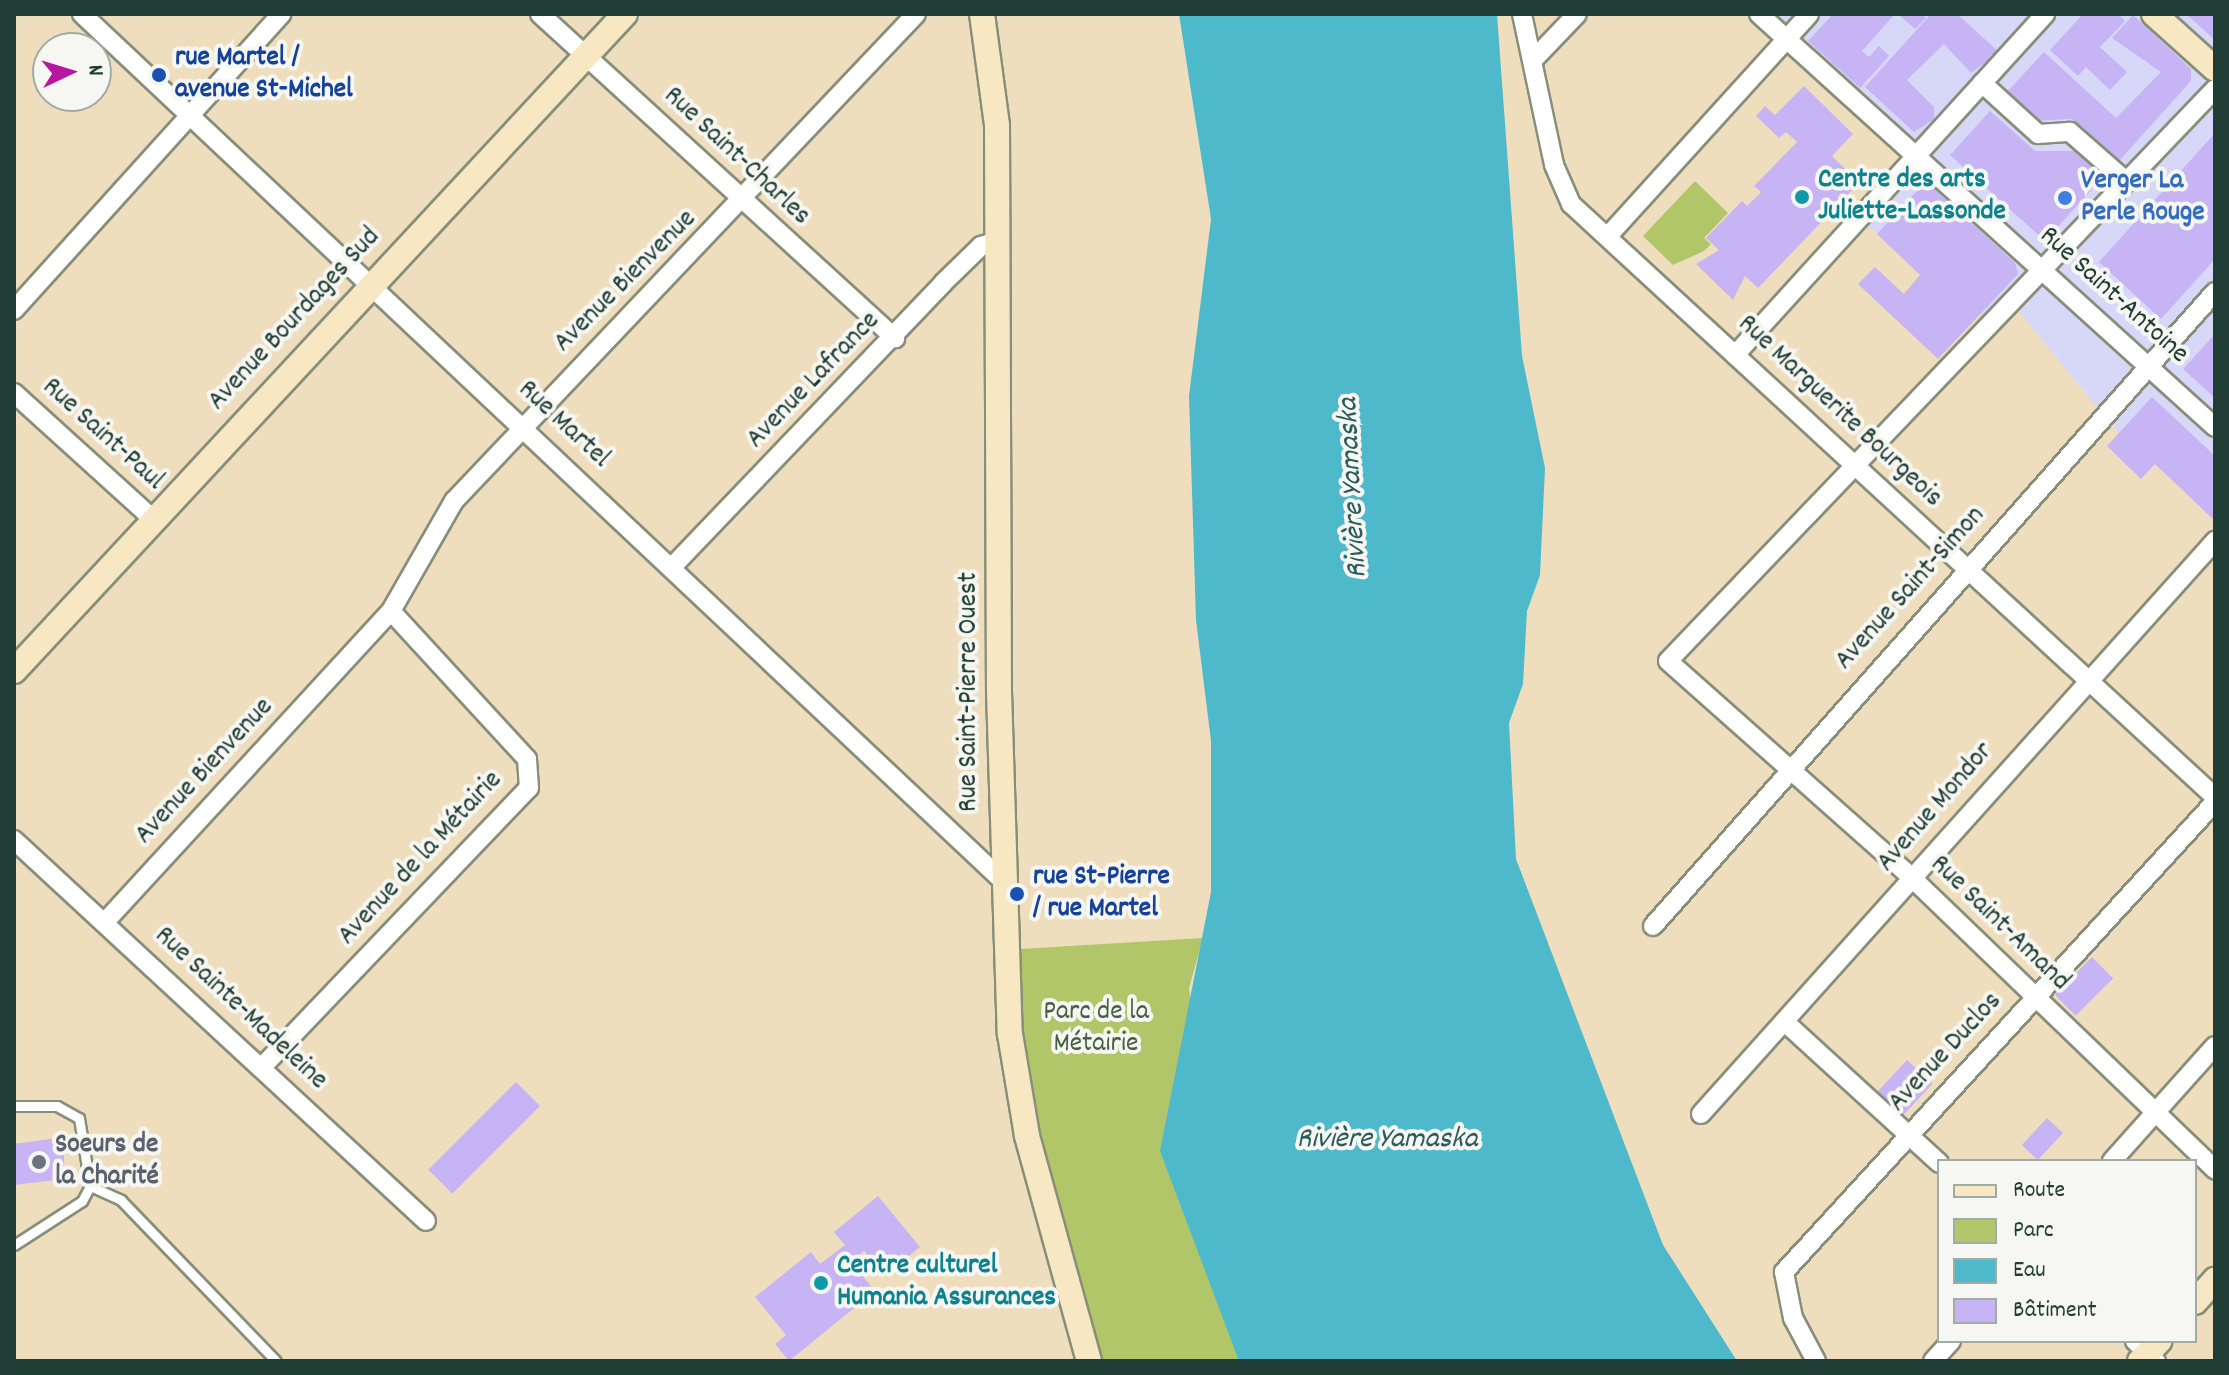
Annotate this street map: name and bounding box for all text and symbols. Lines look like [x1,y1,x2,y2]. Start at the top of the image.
north arrow [32,32,112,112]
place label: rue Martel / avenue St-Michel [175,42,353,108]
text: N [79,64,110,77]
marker: rue Martel / avenue St-Michel [150,66,168,84]
street label: Rue Saint-Charles [655,80,817,234]
place label: Centre des arts Juliette-Lassonde [1818,164,2006,230]
place label: Verger La Perle Rouge [2081,165,2205,231]
marker: Centre des arts Juliette-Lassonde [1793,188,1811,206]
marker: Verger La Perle Rouge [2056,189,2074,207]
street label: Avenue Bienvenue [548,204,704,360]
street label: Rue Saint-Antoine [2031,220,2195,372]
street label: Avenue Bourdages Sud [202,222,388,418]
street label: Avenue Lafrance [740,305,888,457]
street label: Rue Marguerite Bourgeois [1730,308,1948,516]
street label: Rue Saint-Paul [34,372,170,498]
street label: Rue Martel [510,374,616,476]
water label: Rivière Yamaska [1332,397,1378,579]
street label: Avenue Saint-Simon [1829,500,1993,678]
street label: Rue Saint-Pierre Ouest [953,572,987,812]
street label: Avenue Bienvenue [129,692,281,852]
street label: Avenue Mondor [1871,736,2001,880]
street label: Avenue de la Métairie [332,765,510,953]
street label: Rue Saint-Amand [1922,849,2076,999]
place label: rue St-Pierre / rue Martel [1033,861,1170,927]
marker: rue St-Pierre / rue Martel [1008,885,1026,903]
street label: Rue Sainte-Madeleine [146,920,334,1098]
street label: Avenue Duclos [1882,986,2010,1120]
park label: Parc de la Métairie [1043,996,1149,1062]
water label: Rivière Yamaska [1297,1123,1477,1159]
place label: Soeurs de la Charité [55,1129,159,1195]
marker: Soeurs de la Charité [30,1153,48,1171]
legend [1937,1159,2197,1343]
text: Route [2013,1174,2065,1208]
text: Parc [2013,1214,2054,1248]
place label: Centre culturel Humania Assurances [837,1250,1056,1316]
text: Eau [2013,1254,2046,1288]
marker: Centre culturel Humania Assurances [812,1274,830,1292]
text: Bâtiment [2013,1294,2097,1328]

